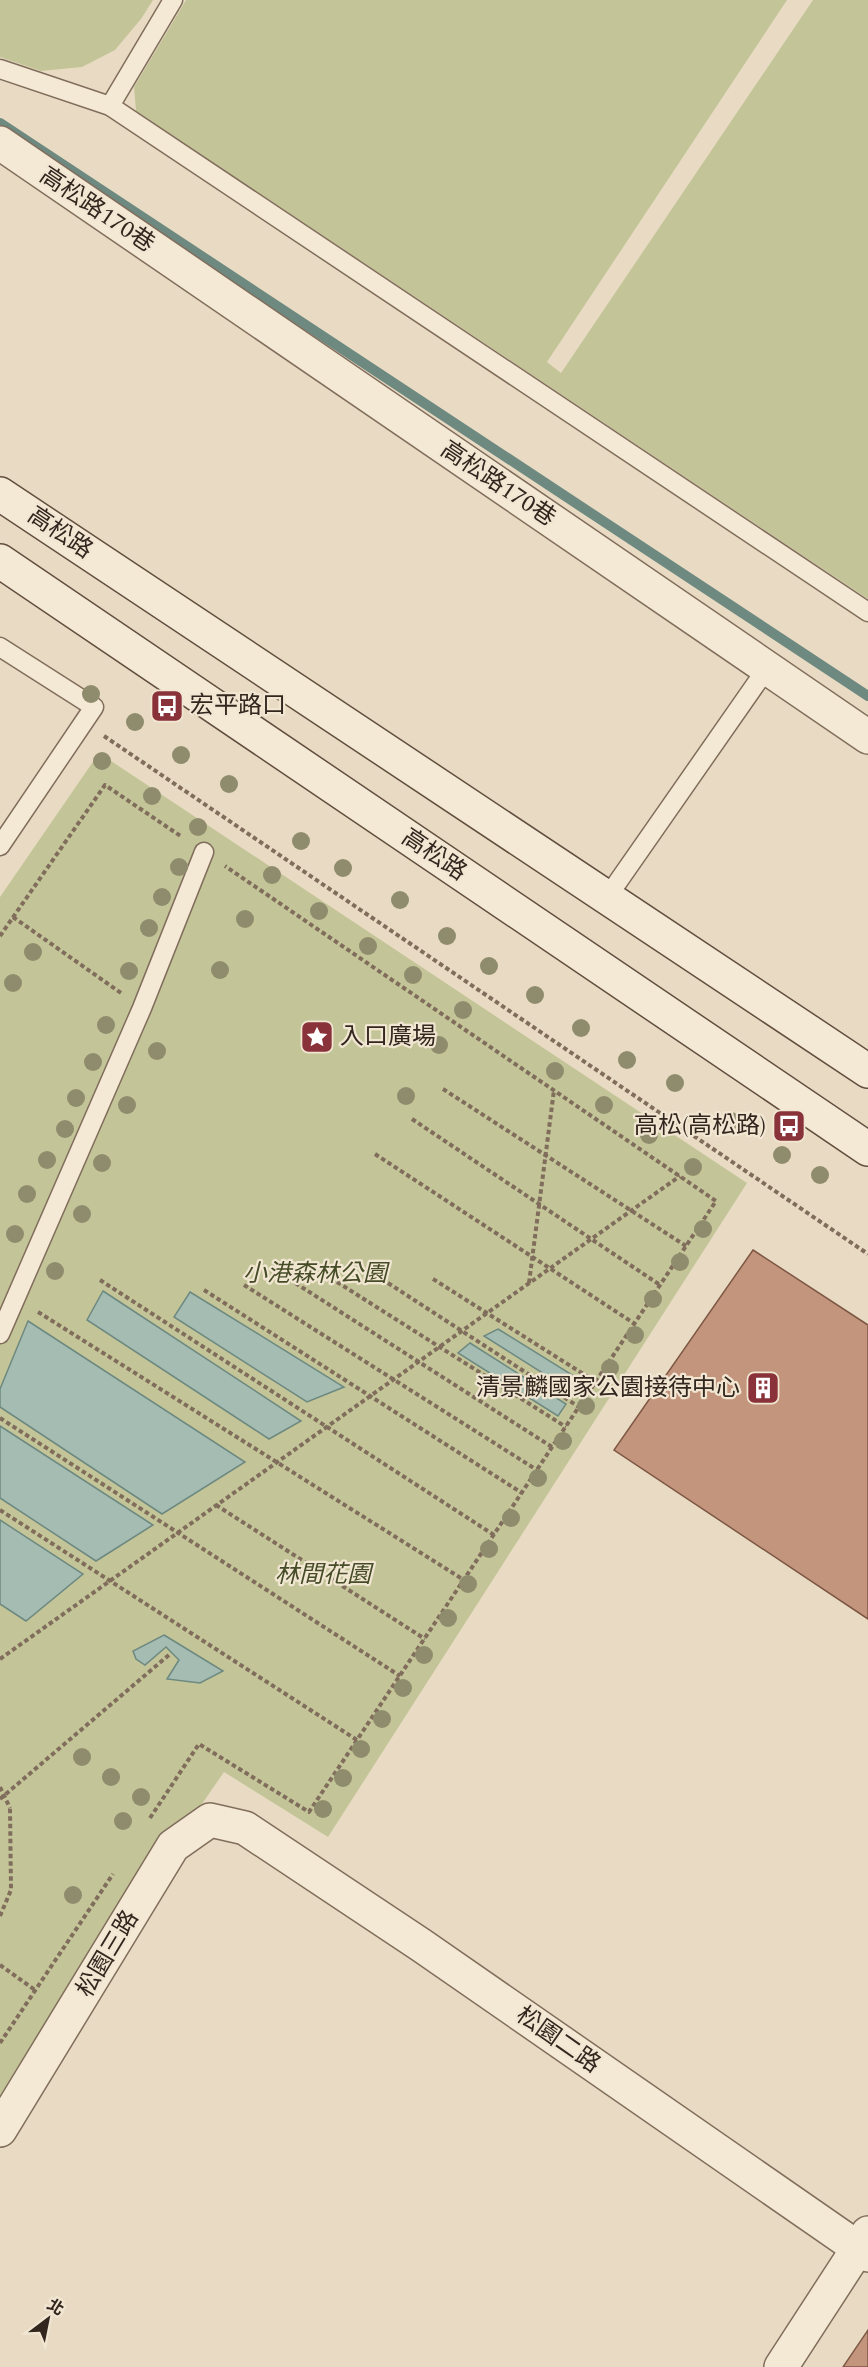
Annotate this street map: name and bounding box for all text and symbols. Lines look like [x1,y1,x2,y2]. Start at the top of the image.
street label: 高松路170巷 [32,158,162,262]
street label: 高松路170巷 [433,432,563,536]
street label: 高松路 [20,498,100,568]
bus stop icon: 宏平路口 [149,688,185,724]
place label: 宏平路口 [190,688,286,724]
street label: 高松路 [394,820,474,890]
place icon: 入口廣場 [299,1019,335,1055]
place label: 入口廣場 [340,1019,436,1055]
place label: 高松(高松路) [634,1108,766,1144]
bus stop icon: 高松(高松路) [771,1108,807,1144]
park label: 小港森林公園 [243,1256,390,1292]
place label: 清景麟國家公園接待中心 [476,1370,740,1406]
building icon: 清景麟國家公園接待中心 [745,1370,781,1406]
park label: 林間花園 [275,1557,374,1593]
street label: 松園三路 [68,1904,148,2004]
street label: 松園二路 [508,1998,608,2082]
north arrow [18,2289,78,2349]
text: 北 [42,2293,69,2322]

